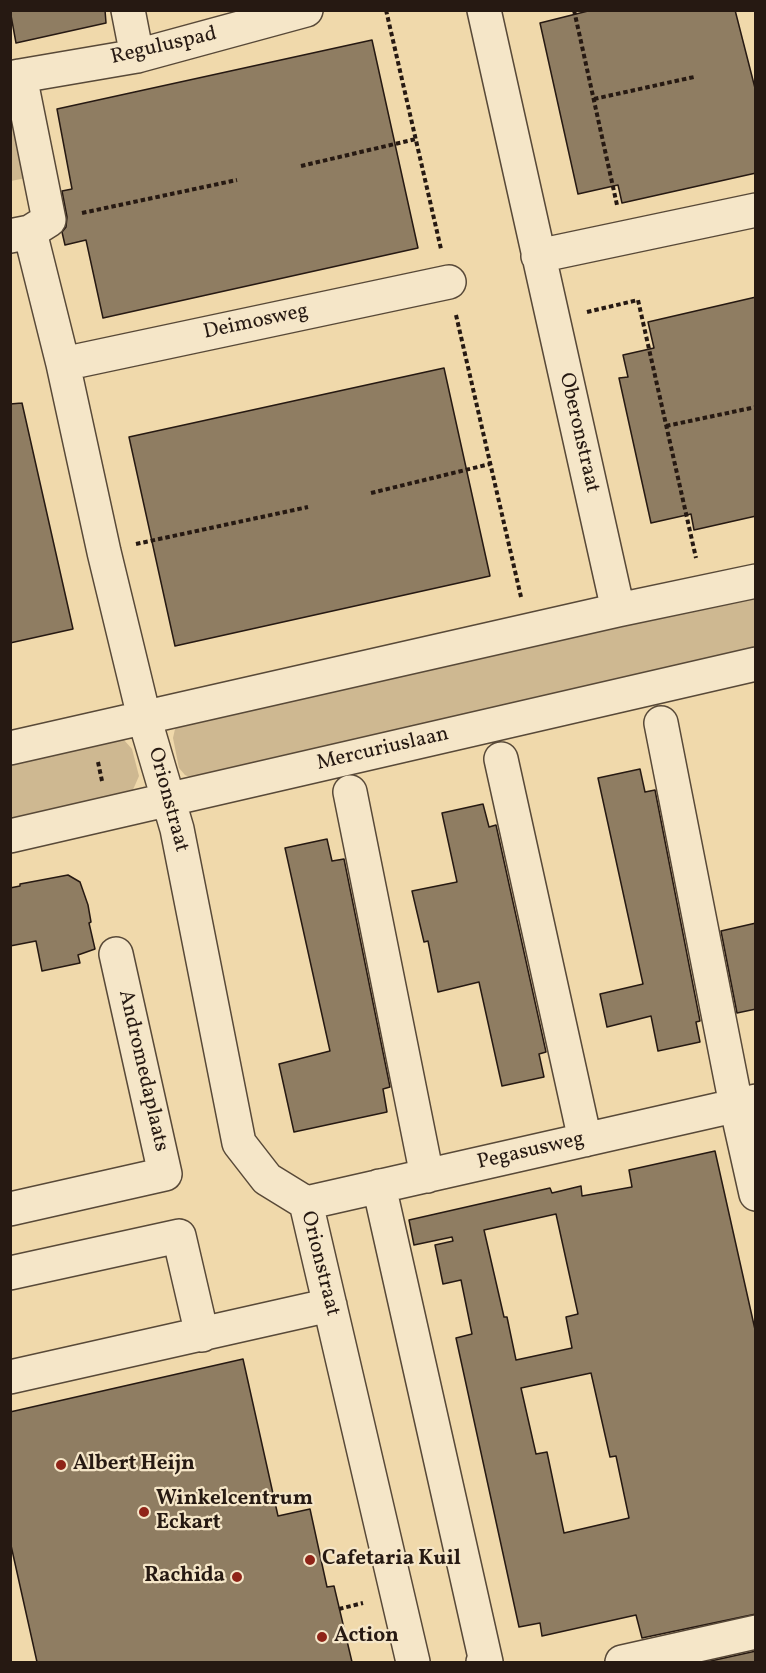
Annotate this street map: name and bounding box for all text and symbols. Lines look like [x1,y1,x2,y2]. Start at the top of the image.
street label: Reguluspad [109,23,219,71]
street label: Deimosweg [201,300,311,346]
street label: Oberonstraat [552,371,604,495]
street label: Mercuriuslaan [314,723,452,777]
street label: Orionstraat [141,745,193,855]
street label: Andromedaplaats [111,988,173,1154]
street label: Pegasusweg [475,1127,587,1177]
street label: Orionstraat [294,1209,344,1319]
place label: Albert Heijn [73,1452,195,1478]
marker: Albert Heijn [54,1458,68,1472]
place label: Winkelcentrum Eckart [156,1487,313,1537]
marker: Winkelcentrum Eckart [137,1505,151,1519]
place label: Cafetaria Kuil [322,1547,461,1573]
marker: Cafetaria Kuil [303,1553,317,1567]
place label: Rachida [144,1564,225,1590]
marker: Rachida [230,1570,244,1584]
place label: Action [334,1624,399,1650]
marker: Action [315,1630,329,1644]

